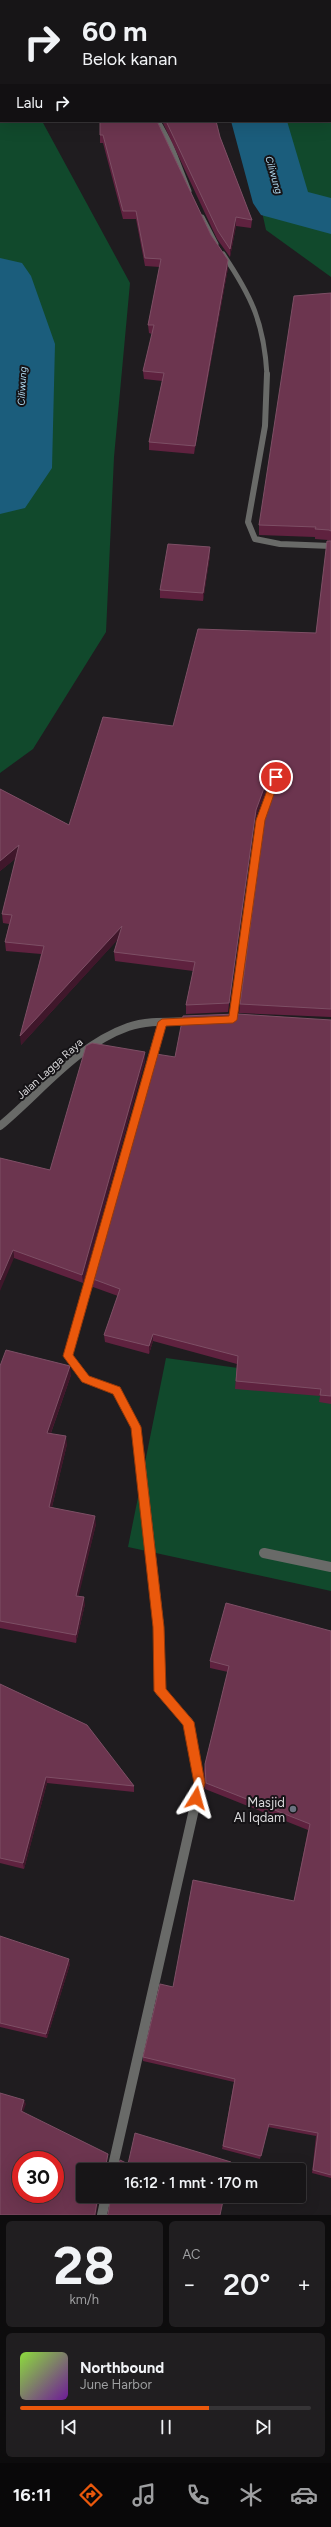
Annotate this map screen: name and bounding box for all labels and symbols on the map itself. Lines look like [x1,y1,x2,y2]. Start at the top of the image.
water label: Ciliwung [262,154,286,196]
water label: Ciliwung [14,366,30,406]
pin [259,760,293,794]
street label: Jalan Lagga Raya [14,1036,86,1102]
position arrow [175,1777,217,1819]
place label: Masjid Al Iqdam [234,1795,285,1825]
marker: Masjid Al Iqdam [288,1804,298,1814]
speed limit sign: 30 [12,2151,64,2203]

